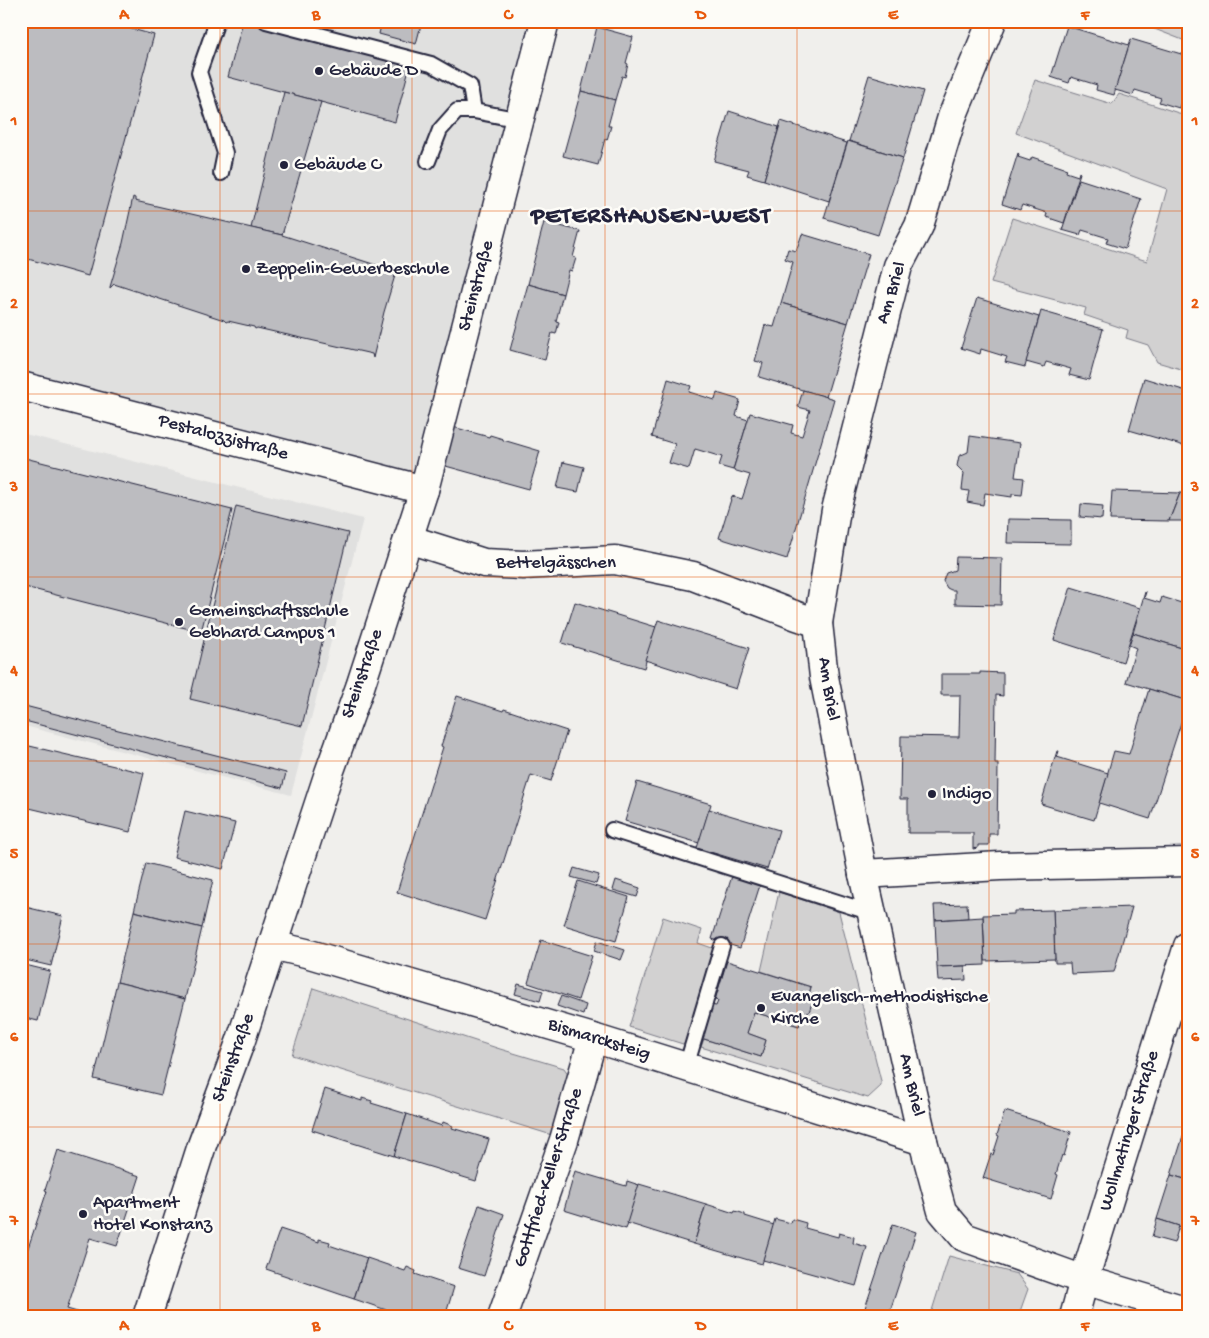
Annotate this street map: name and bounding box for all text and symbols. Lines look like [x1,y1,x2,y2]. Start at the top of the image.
text: A [118,7,130,26]
text: B [311,7,321,26]
text: C [503,7,514,26]
text: D [694,7,707,26]
text: E [888,7,899,26]
text: F [1080,7,1091,26]
place label: Gebäude D [329,60,419,83]
marker: Gebäude D [313,65,325,77]
text: 1 [10,113,17,132]
text: 1 [1191,113,1198,132]
place label: Gebäude C [294,154,383,177]
marker: Gebäude C [278,159,290,171]
district label: PETERSHAUSEN-WEST [529,203,772,232]
street label: Steinstraße [454,238,500,334]
place label: Zeppelin-Gewerbeschule [256,258,450,281]
street label: Am Briel [872,259,912,327]
marker: Zeppelin-Gewerbeschule [240,263,252,275]
text: 2 [10,296,18,315]
text: 2 [1191,296,1199,315]
street label: Pestalozzistraße [154,409,291,466]
text: 3 [9,479,18,498]
text: 3 [1190,479,1199,498]
street label: Bettelgässchen [495,552,616,575]
place label: Gemeinschaftsschule Gebhard Campus 1 [189,600,349,645]
marker: Gemeinschaftsschule Gebhard Campus 1 [173,616,185,628]
street label: Steinstraße [337,626,389,722]
street label: Am Briel [812,656,844,722]
text: 4 [9,663,18,682]
text: 4 [1190,663,1199,682]
place label: Indigo [942,783,992,806]
marker: Indigo [926,788,938,800]
text: 5 [10,846,19,865]
text: 5 [1191,846,1200,865]
place label: Evangelisch-methodistische Kirche [771,986,988,1031]
marker: Evangelisch-methodistische Kirche [755,1002,767,1014]
street label: Steinstraße [207,1010,261,1106]
street label: Bismarcksteig [544,1013,653,1067]
text: 6 [10,1029,19,1048]
text: 6 [1191,1029,1200,1048]
street label: Wollmatinger Straße [1095,1048,1165,1214]
street label: Am Briel [893,1051,929,1119]
street label: Gottfried-Keller-Straße [509,1085,589,1271]
place label: Apartment Hotel Konstanz [93,1192,213,1237]
marker: Apartment Hotel Konstanz [77,1208,89,1220]
text: 7 [9,1213,19,1232]
text: 7 [1190,1213,1200,1232]
text: A [118,1318,130,1337]
text: B [311,1318,321,1337]
text: C [503,1318,514,1337]
text: D [694,1318,707,1337]
text: E [888,1318,899,1337]
text: F [1080,1318,1091,1337]

